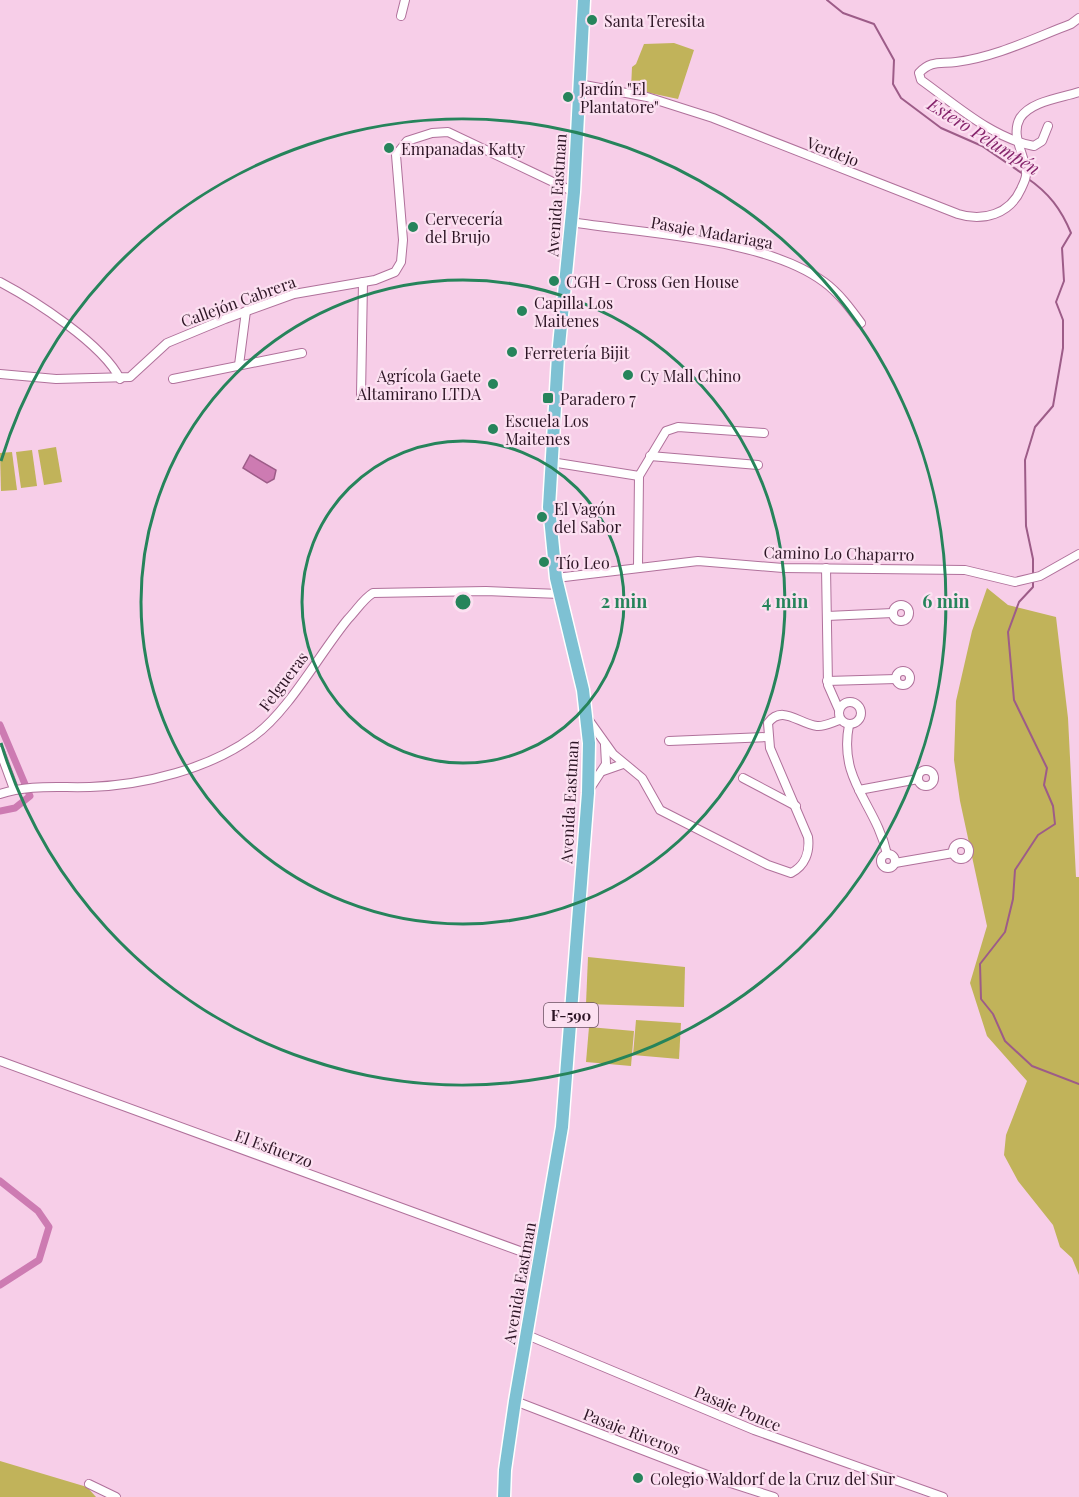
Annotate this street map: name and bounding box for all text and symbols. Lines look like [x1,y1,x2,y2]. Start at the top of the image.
place label: Santa Teresita [604,10,705,31]
marker: Santa Teresita [585,13,599,27]
place label: Jardín "El Plantatore" [579,78,659,117]
marker: Jardín "El Plantatore" [561,90,575,104]
water label: Estero Pelumpén [922,91,1045,180]
street label: Verdejo [803,131,862,171]
street label: Avenida Eastman [541,132,571,258]
place label: Empanadas Katty [401,138,525,159]
marker: Empanadas Katty [382,141,396,155]
place label: Cervecería del Brujo [425,208,503,247]
street label: Pasaje Madariaga [649,211,775,253]
marker: Cervecería del Brujo [406,220,420,234]
street label: Callejón Cabrera [178,270,298,331]
place label: CGH - Cross Gen House [566,271,739,292]
marker: CGH - Cross Gen House [547,274,561,288]
place label: Capilla Los Maitenes [534,292,613,331]
marker: Capilla Los Maitenes [515,304,529,318]
place label: Ferretería Bijit [524,342,630,363]
marker: Ferretería Bijit [505,345,519,359]
place label: Agrícola Gaete Altamirano LTDA [356,365,482,404]
place label: Cy Mall Chino [640,365,741,386]
marker: Cy Mall Chino [621,368,635,382]
marker: Agrícola Gaete Altamirano LTDA [486,377,500,391]
place label: Paradero 7 [560,388,636,409]
marker: Paradero 7 [541,391,555,405]
place label: Escuela Los Maitenes [505,410,589,449]
marker: Escuela Los Maitenes [486,422,500,436]
place label: El Vagón del Sabor [554,498,621,537]
marker: El Vagón del Sabor [535,510,549,524]
street label: Camino Lo Chaparro [763,541,915,565]
place label: Tío Leo [556,552,610,573]
marker: Tío Leo [537,555,551,569]
text: 2 min [601,589,647,613]
text: 4 min [762,589,808,613]
text: 6 min [922,589,970,613]
centre of rings [453,592,473,612]
street label: Felgueras [254,647,312,715]
street label: Avenida Eastman [555,739,583,865]
road number: F-590 [544,1003,598,1027]
street label: El Esfuerzo [232,1124,316,1172]
street label: Avenida Eastman [498,1220,540,1347]
street label: Pasaje Ponce [692,1380,784,1436]
street label: Pasaje Riveros [581,1403,683,1459]
place label: Colegio Waldorf de la Cruz del Sur [650,1468,895,1489]
marker: Colegio Waldorf de la Cruz del Sur [631,1471,645,1485]

